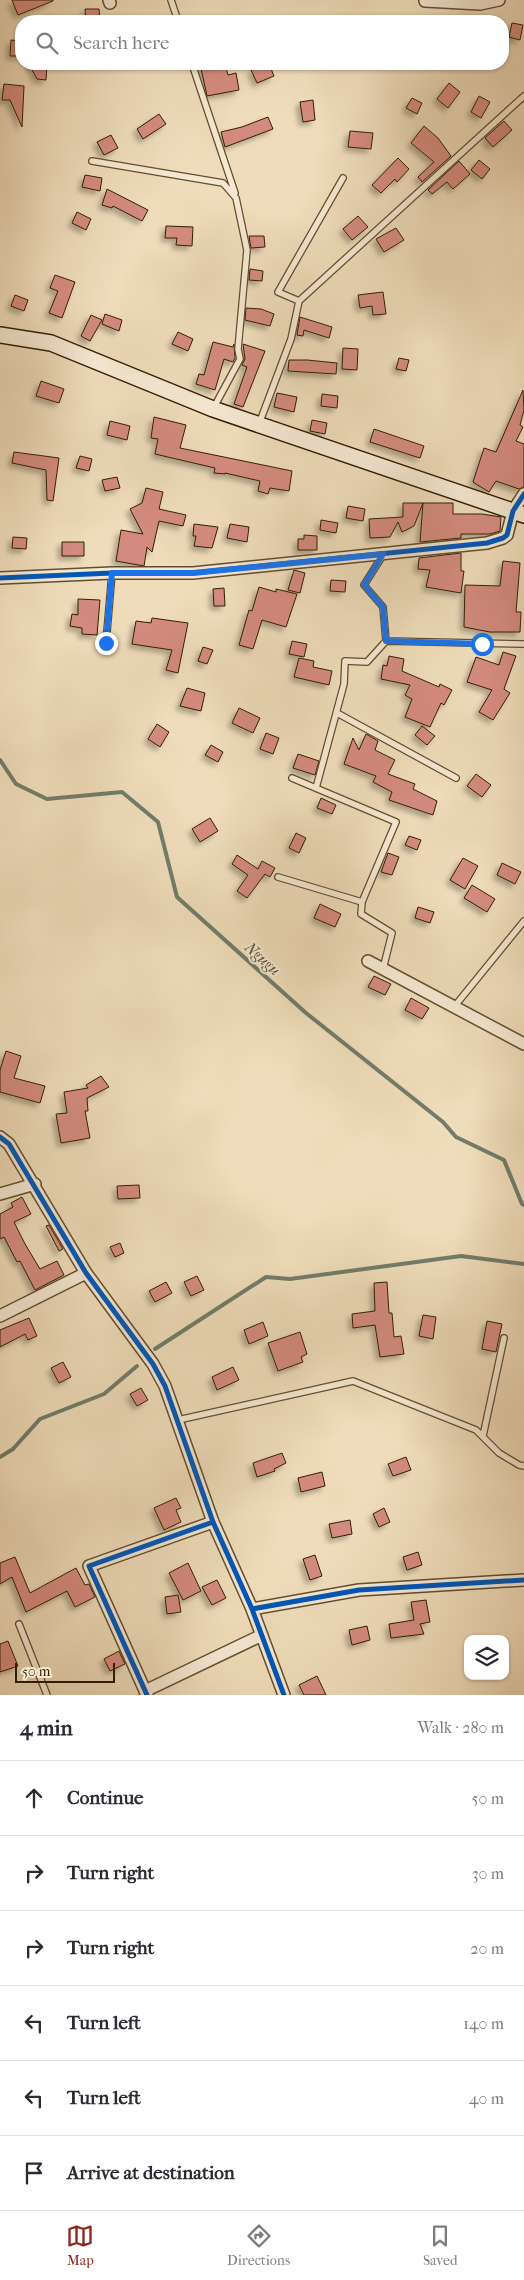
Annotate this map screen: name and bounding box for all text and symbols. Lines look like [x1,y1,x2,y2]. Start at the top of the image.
search box [15,15,509,70]
icon: search [33,29,61,57]
text: Search here [73,32,169,54]
route end [95,632,118,655]
route start [471,633,494,656]
water label: Ngugu [240,937,285,979]
map controls [464,1635,509,1680]
button: layers [464,1635,509,1680]
scale bar [15,1660,115,1683]
text: 50 m [22,1663,50,1680]
text: 4 min [20,1716,73,1740]
text: Walk · 280 m [417,1718,504,1737]
icon: ahead [20,1784,48,1812]
text: Continue [67,1787,143,1809]
text: 50 m [472,1789,504,1808]
icon: right [20,1859,48,1887]
text: Turn right [67,1862,154,1884]
text: 30 m [472,1864,504,1883]
icon: right [20,1934,48,1962]
text: Turn right [67,1937,154,1959]
text: 20 m [470,1939,504,1958]
icon: left [20,2009,48,2037]
text: Turn left [67,2012,141,2034]
text: 140 m [463,2014,504,2033]
icon: left [20,2084,48,2112]
text: Turn left [67,2087,141,2109]
text: 40 m [469,2089,504,2108]
icon: arrive [20,2159,48,2187]
text: Arrive at destination [67,2162,235,2184]
tab: Map [66,2222,94,2269]
tab: Directions [227,2222,290,2269]
tab: Saved [423,2222,458,2269]

